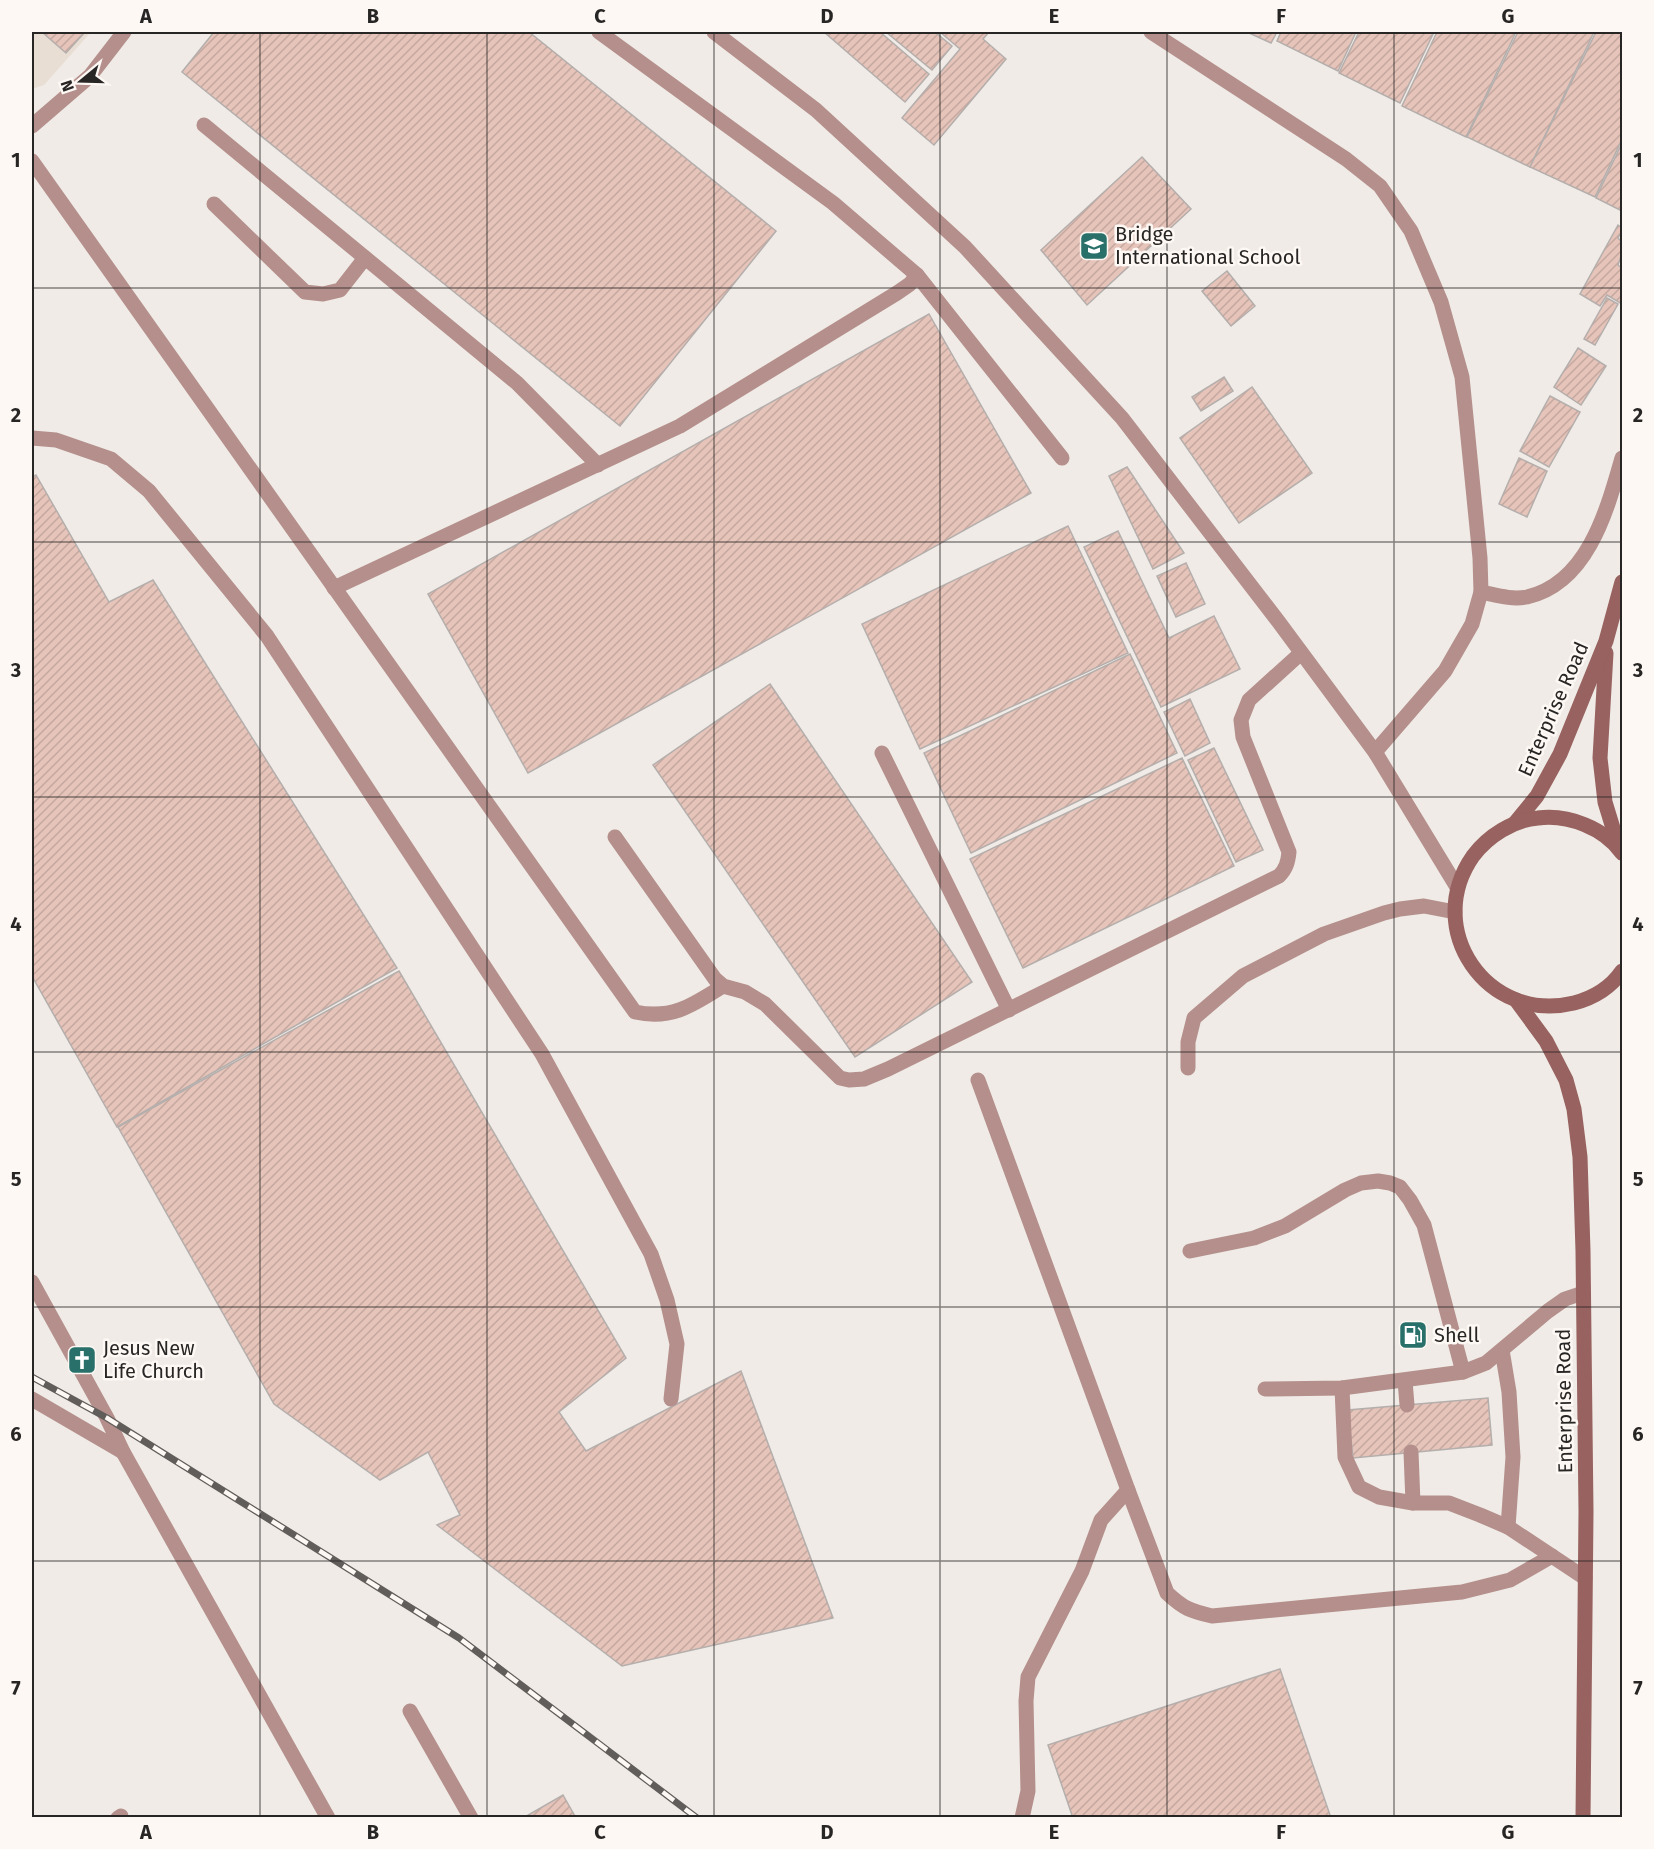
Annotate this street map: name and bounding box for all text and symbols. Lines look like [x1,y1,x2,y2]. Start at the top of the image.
text: A [139,4,153,28]
text: B [367,4,379,28]
text: C [594,4,606,28]
text: D [820,4,834,28]
text: E [1049,4,1059,28]
text: F [1276,4,1286,28]
text: G [1502,4,1514,28]
north arrow [51,51,111,111]
text: N [57,78,78,94]
text: 1 [11,148,21,172]
text: 1 [1633,148,1643,172]
place label: Bridge International School [1115,222,1300,269]
school or university icon: Bridge International School [1078,230,1110,262]
text: 2 [11,403,21,427]
text: 2 [1633,403,1643,427]
street label: Enterprise Road [1513,638,1593,780]
text: 3 [10,658,21,682]
text: 3 [1632,658,1643,682]
text: 4 [10,912,22,936]
text: 4 [1632,912,1644,936]
text: 5 [11,1167,22,1191]
text: 5 [1633,1167,1644,1191]
fuel station icon: Shell [1397,1319,1429,1351]
place label: Shell [1434,1323,1479,1347]
street label: Enterprise Road [1551,1328,1577,1474]
place label: Jesus New Life Church [103,1336,204,1383]
church icon: Jesus New Life Church [66,1344,98,1376]
text: 6 [10,1422,22,1446]
text: 6 [1632,1422,1644,1446]
text: 7 [11,1676,21,1700]
text: 7 [1633,1676,1643,1700]
text: A [139,1820,153,1844]
text: B [367,1820,379,1844]
text: C [594,1820,606,1844]
text: D [820,1820,834,1844]
text: E [1049,1820,1059,1844]
text: F [1276,1820,1286,1844]
text: G [1502,1820,1514,1844]

